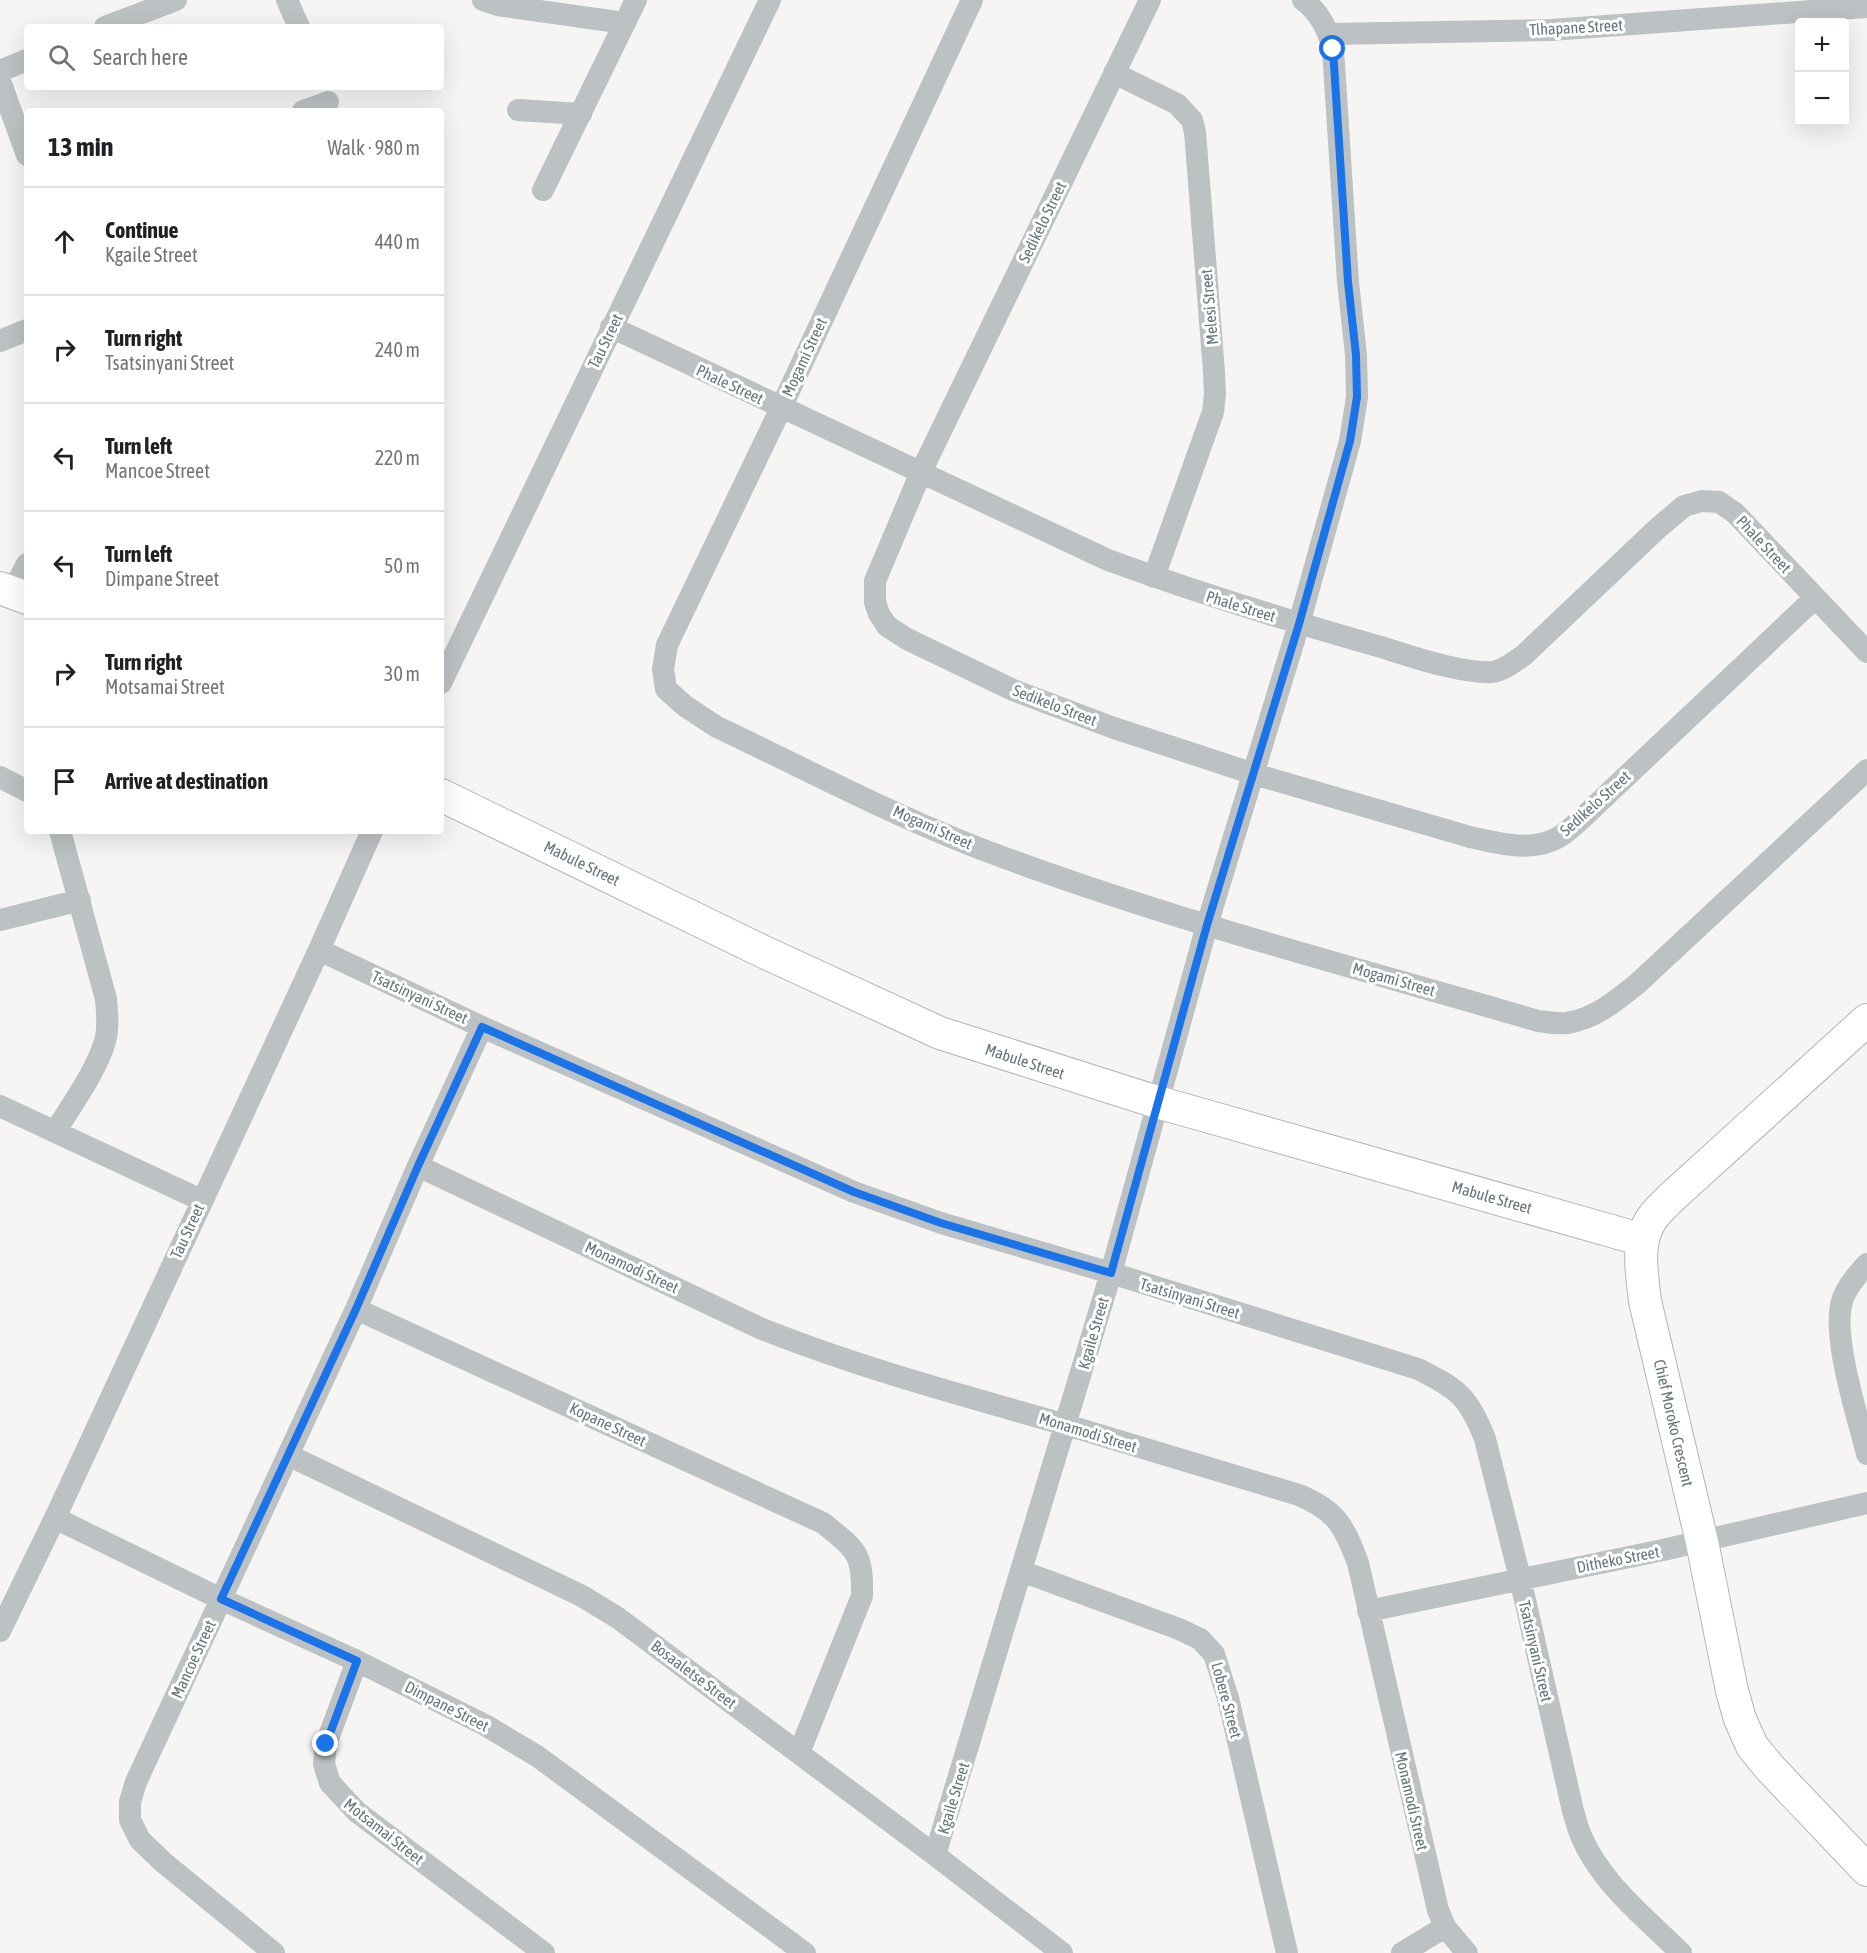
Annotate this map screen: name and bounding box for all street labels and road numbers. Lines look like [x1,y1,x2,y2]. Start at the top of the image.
street label: Tlhapane Street [1529,16,1624,39]
street label: Sedikelo Street [1015,178,1070,266]
street label: Melesi Street [1197,268,1221,346]
street label: Tau Street [584,310,626,371]
street label: Mogami Street [778,314,831,400]
street label: Phale Street [694,361,767,407]
street label: Phale Street [1733,512,1795,577]
street label: Phale Street [1204,587,1278,625]
street label: Sedikelo Street [1011,681,1100,729]
street label: Sedikelo Street [1556,767,1634,839]
street label: Mogami Street [890,802,976,854]
street label: Mabule Street [541,837,623,889]
street label: Mogami Street [1351,959,1438,1000]
street label: Tsatsinyani Street [369,967,471,1028]
street label: Mabule Street [983,1040,1067,1082]
street label: Mabule Street [1450,1177,1534,1217]
street label: Tau Street [167,1200,208,1261]
street label: Monamodi Street [582,1237,682,1297]
street label: Tsatsinyani Street [1138,1274,1242,1323]
street label: Kgaile Street [1074,1295,1113,1371]
street label: Chief Moroko Crescent [1651,1358,1697,1489]
street label: Kopane Street [566,1398,649,1451]
street label: Monamodi Street [1037,1409,1139,1455]
street label: Ditheko Street [1575,1542,1661,1576]
street label: Tsatsinyani Street [1515,1599,1556,1704]
street label: Mancoe Street [167,1617,219,1701]
street label: Bosaaletse Street [648,1636,740,1712]
street label: Lobere Street [1208,1660,1246,1740]
street label: Dimpane Street [402,1677,492,1736]
street label: Monamodi Street [1392,1750,1432,1853]
street label: Kgaile Street [934,1760,974,1836]
street label: Motsamai Street [341,1794,428,1868]

